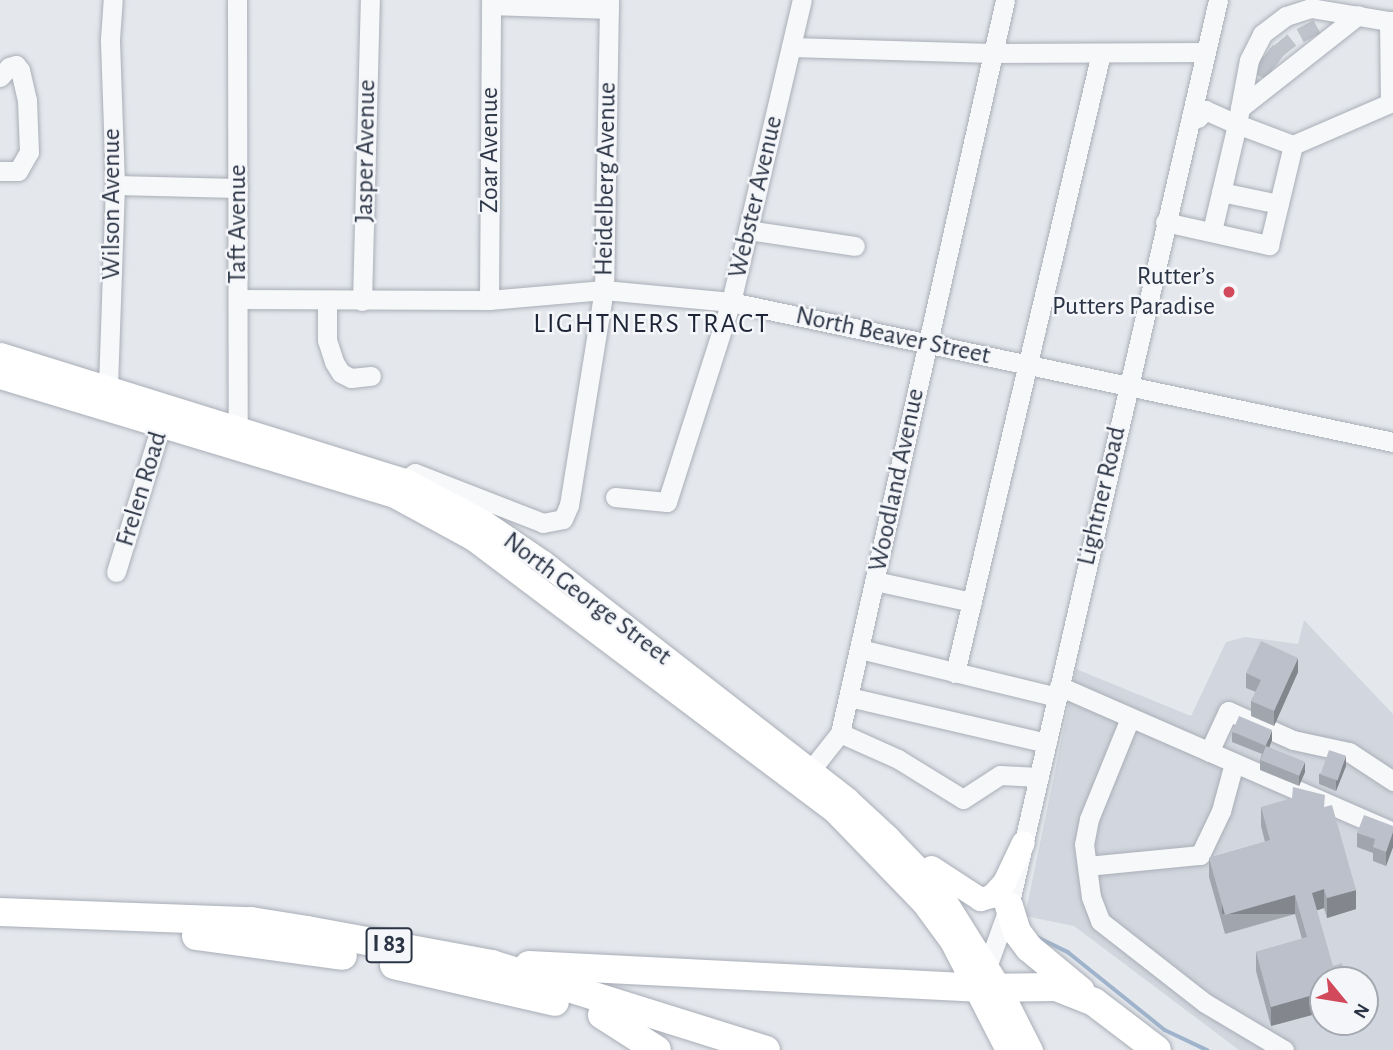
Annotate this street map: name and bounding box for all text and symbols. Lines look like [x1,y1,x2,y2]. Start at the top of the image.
street label: Jasper Avenue [349,79,383,223]
street label: Heidelberg Avenue [589,82,623,276]
street label: Zoar Avenue [474,87,506,213]
street label: Webster Avenue [722,113,790,281]
street label: Wilson Avenue [96,128,128,280]
street label: Taft Avenue [222,164,254,284]
place label: Rutter’s Putters Paradise [1052,261,1215,322]
marker: Rutter’s Putters Paradise [1221,284,1237,300]
street label: North Beaver Street [793,300,993,372]
district label: LIGHTNERS TRACT [535,307,769,341]
street label: Woodland Avenue [862,386,932,574]
street label: Lightner Road [1071,424,1133,568]
street label: Frelen Road [110,428,174,550]
street label: North George Street [497,526,677,672]
road number: I 83 [364,925,414,965]
north arrow [1309,966,1379,1036]
text: N [1349,1000,1372,1021]

